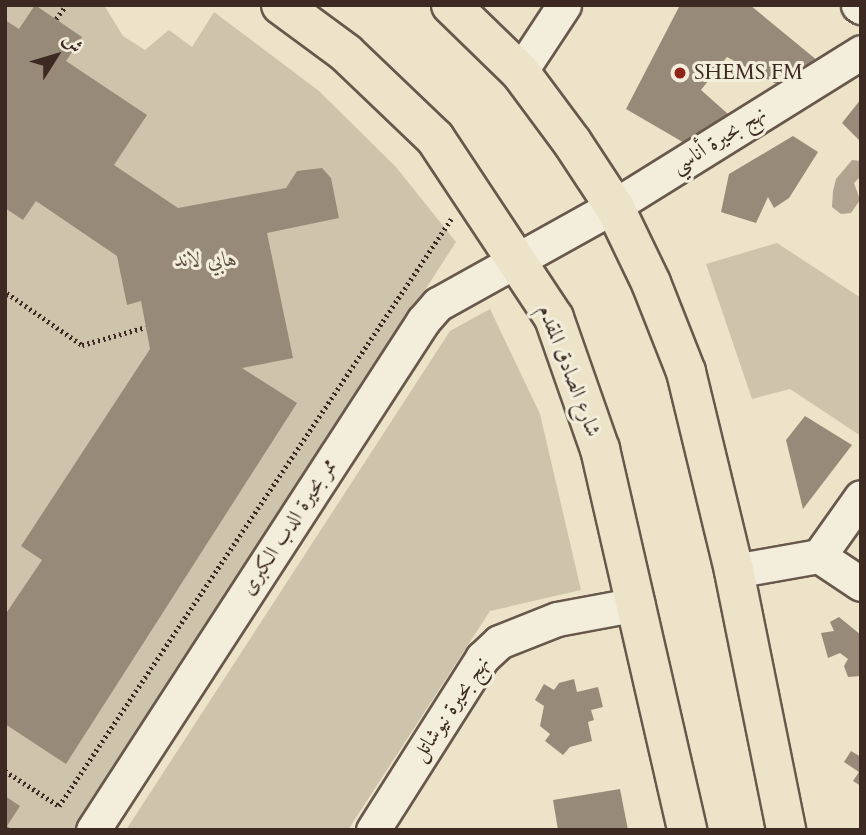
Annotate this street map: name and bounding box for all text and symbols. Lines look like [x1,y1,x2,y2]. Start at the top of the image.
north arrow [21,21,91,91]
text: ش [57,28,89,59]
place label: SHEMS FM [694,60,803,86]
marker: SHEMS FM [672,65,688,81]
street label: نهج بحيرة أناسي [667,101,771,179]
park label: هابي لاند [175,247,237,273]
street label: شارع الصادق المقدم [532,302,606,440]
street label: ممر بحيرة الدب الكبرى [236,454,342,600]
street label: نهج بحيرة نيوشاتل [407,652,495,766]

